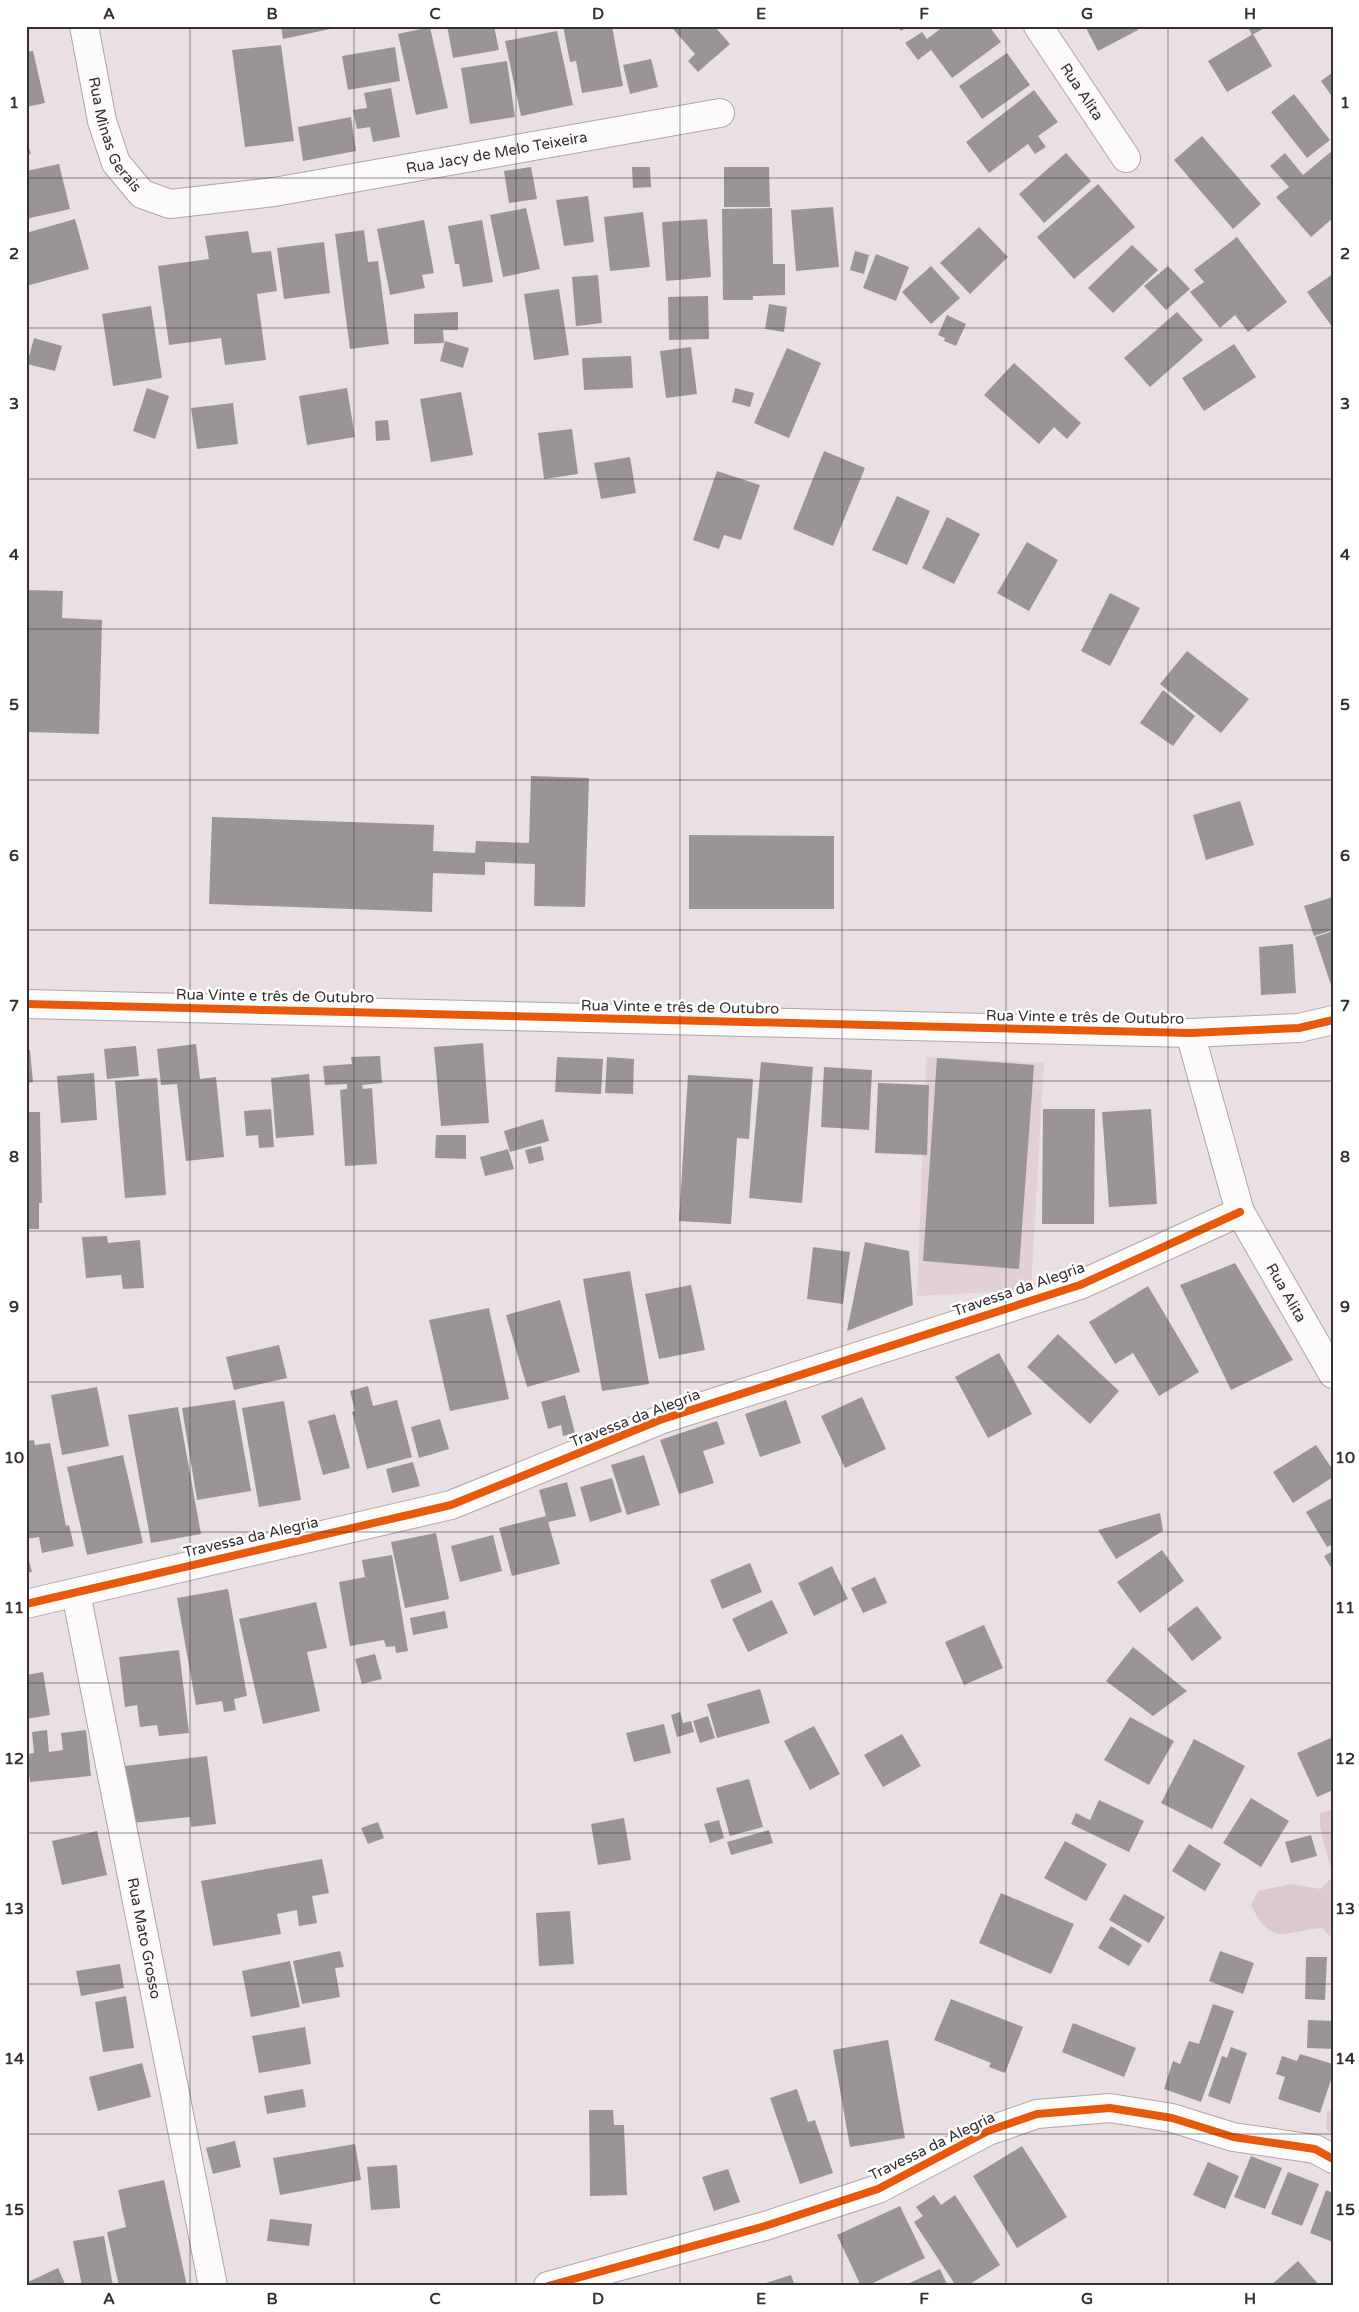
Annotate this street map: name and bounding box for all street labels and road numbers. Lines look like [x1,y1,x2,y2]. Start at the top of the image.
street label: Rua Alita [1056,60,1107,124]
street label: Rua Minas Gerais [85,75,145,196]
street label: Rua Jacy de Melo Teixeira [405,128,589,177]
street label: Rua Vinte e três de Outubro [176,985,374,1007]
street label: Rua Vinte e três de Outubro [581,996,779,1018]
street label: Rua Vinte e três de Outubro [986,1006,1184,1028]
street label: Travessa da Alegria [951,1258,1087,1320]
street label: Rua Alita [1262,1260,1310,1325]
street label: Travessa da Alegria [567,1385,703,1451]
street label: Travessa da Alegria [182,1513,320,1561]
street label: Rua Mato Grosso [123,1876,165,2000]
street label: Travessa da Alegria [866,2108,998,2184]

